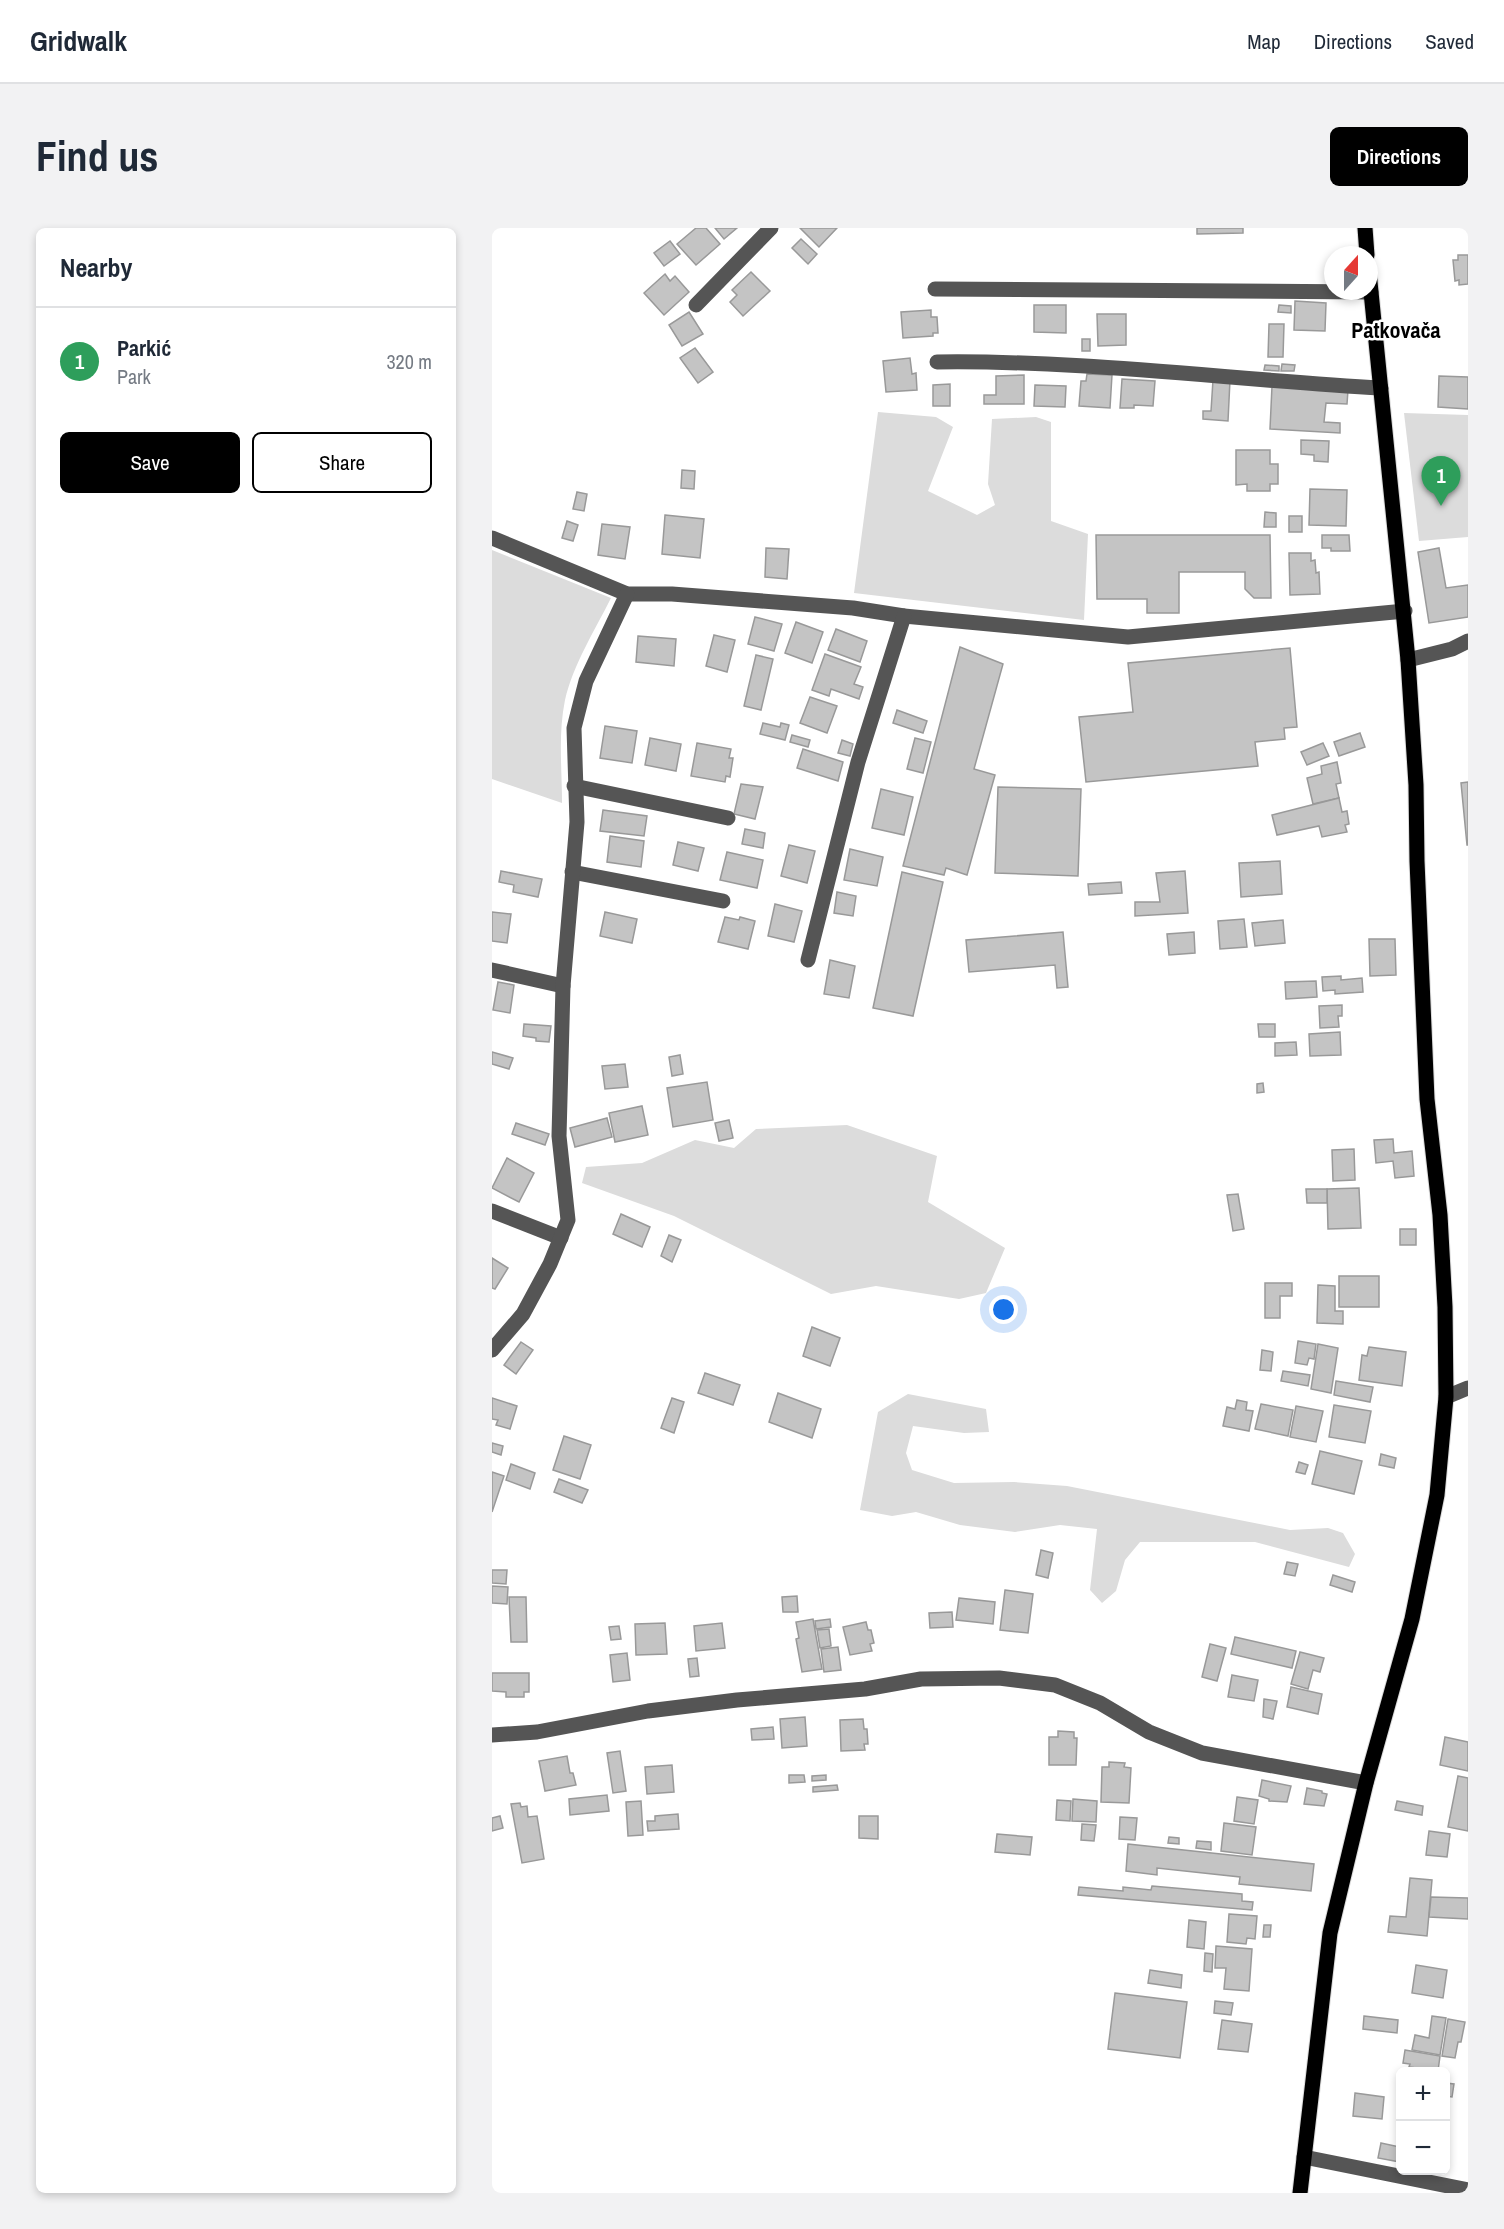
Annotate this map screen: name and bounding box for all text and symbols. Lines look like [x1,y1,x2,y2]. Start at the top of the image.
text: Gridwalk [30,22,127,60]
text: Map [1247,27,1281,56]
text: Directions [1314,27,1392,56]
text: Saved [1425,27,1474,56]
button: Directions [1330,127,1468,186]
text: Find us [36,128,158,184]
north arrow [1324,246,1378,300]
text: Nearby [60,250,132,285]
district label: Patkovača [1351,315,1441,345]
text: Parkić [117,333,171,363]
text: 1 [75,348,84,375]
text: 320 m [386,348,432,375]
text: Park [117,363,151,390]
button: Save [60,432,240,493]
button: Share [252,432,432,493]
pin: 1 [1422,456,1460,506]
your location [989,1295,1018,1324]
map controls [1396,2067,1450,2175]
button: + [1396,2067,1450,2121]
button: − [1396,2121,1450,2175]

